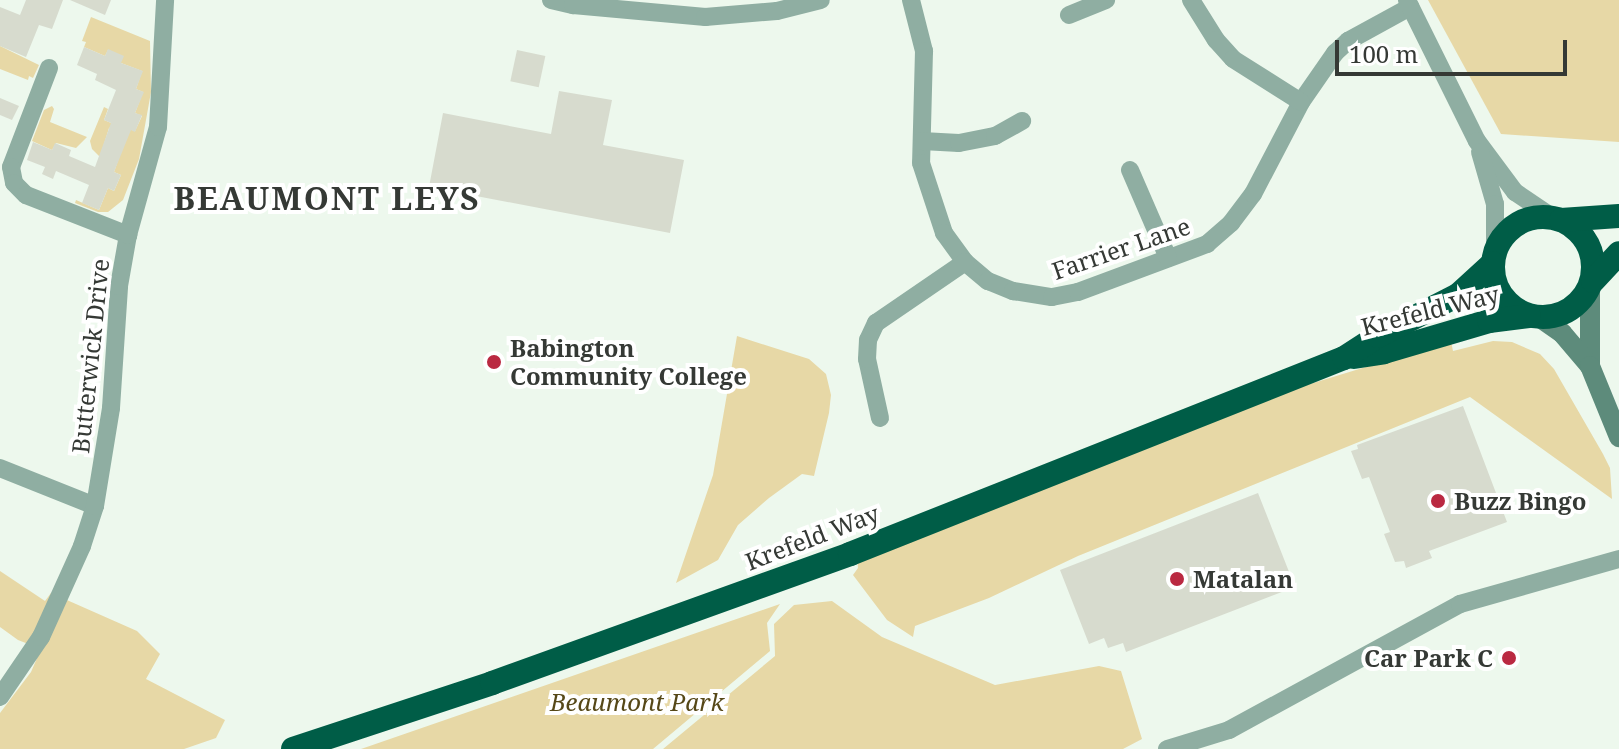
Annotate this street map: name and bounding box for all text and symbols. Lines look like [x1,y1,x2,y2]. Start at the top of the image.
scale bar [1339,24,1571,74]
text: 100 m [1349,37,1418,70]
district label: BEAUMONT LEYS [173,179,481,217]
street label: Farrier Lane [1048,211,1194,285]
street label: Butterwick Drive [65,257,115,455]
street label: Krefeld Way [1358,279,1502,341]
place label: Babington Community College [510,334,747,390]
marker: Babington Community College [485,353,503,371]
place label: Buzz Bingo [1454,487,1587,515]
marker: Buzz Bingo [1429,492,1447,510]
street label: Krefeld Way [741,498,883,576]
place label: Matalan [1193,565,1293,593]
marker: Matalan [1168,570,1186,588]
place label: Car Park C [1364,644,1493,672]
marker: Car Park C [1500,649,1518,667]
park label: Beaumont Park [550,688,724,716]

